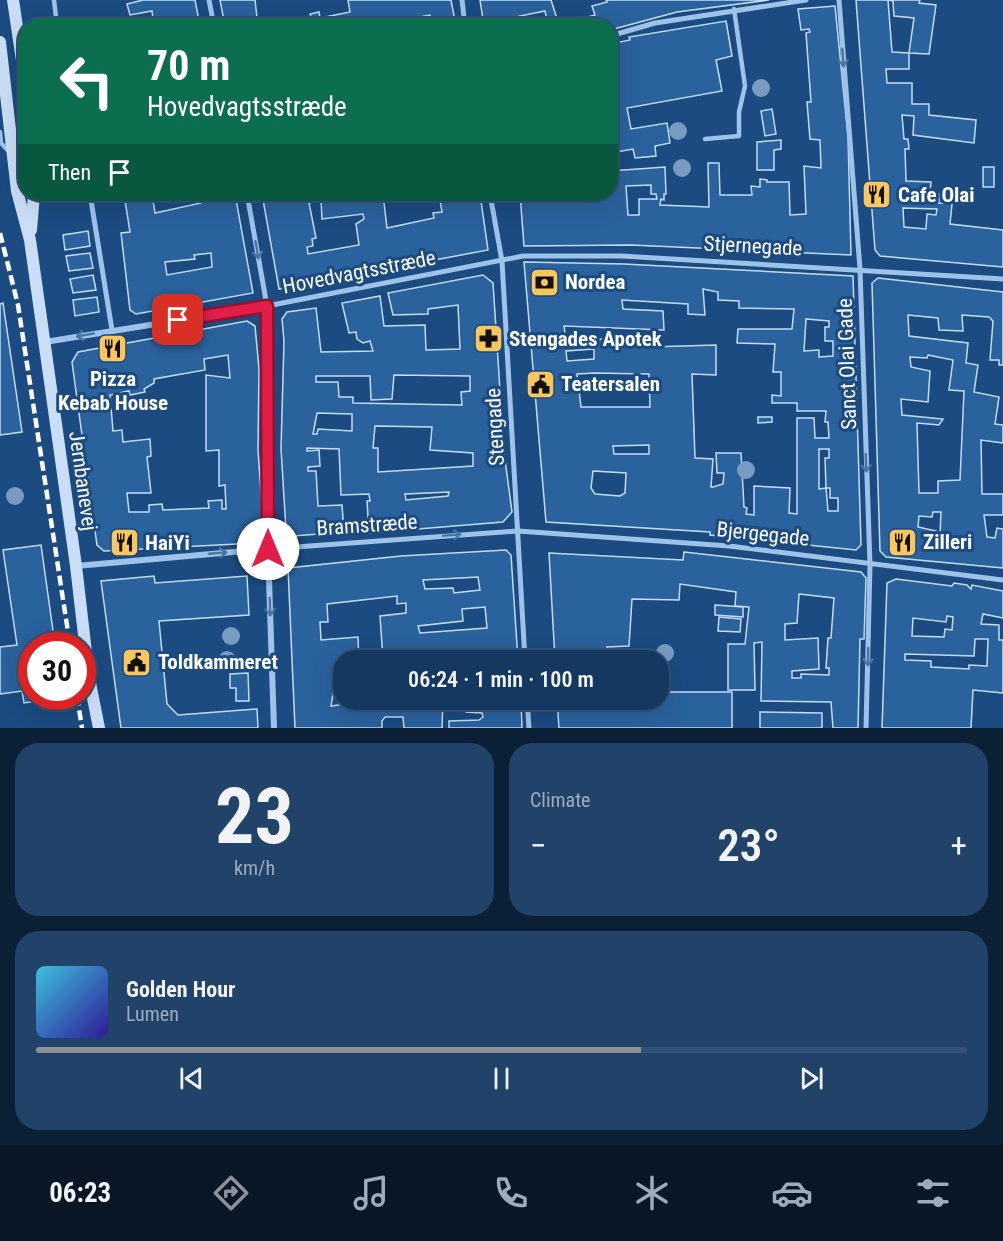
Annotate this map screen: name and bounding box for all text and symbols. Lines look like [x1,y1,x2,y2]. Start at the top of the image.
text: 70 m [147,41,230,90]
icon: left [48,42,126,120]
one-way arrow [838,48,849,68]
text: Hovedvagtsstræde [147,91,347,123]
icon: arrive [103,156,136,189]
text: Then [48,160,91,185]
restaurant icon: Cafe Olai [861,179,893,211]
place label: Cafe Olai [898,183,975,207]
street label: Stjernegade [703,231,803,261]
one-way arrow [252,240,263,259]
street label: Hovedvagtsstræde [280,245,438,299]
bank icon: Nordea [528,266,560,298]
place label: Nordea [565,270,626,294]
pin [152,294,203,345]
street label: Sanct Olai Gade [833,298,861,430]
icon: arrive [161,303,194,336]
pharmacy icon: Stengades Apotek [472,323,504,355]
place label: Stengades Apotek [509,327,663,351]
one-way arrow [76,330,95,341]
restaurant icon: Pizza Kebab House [97,332,129,364]
place label: Pizza Kebab House [58,367,168,415]
public building icon: Teatersalen [524,368,556,400]
place label: Teatersalen [561,372,660,396]
street label: Stengade [481,387,509,466]
street label: Jernbanevej [64,430,102,532]
one-way arrow [861,452,872,472]
street label: Bramstræde [316,509,418,540]
position arrow [236,517,300,581]
street label: Bjergegade [715,517,811,551]
restaurant icon: Zilleri [886,526,918,558]
restaurant icon: HaiYi [108,527,140,559]
one-way arrow [441,530,461,541]
place label: Zilleri [923,530,972,554]
place label: HaiYi [145,531,190,555]
one-way arrow [207,547,227,558]
one-way arrow [264,597,275,617]
speed limit sign: 30 [18,632,96,710]
public building icon: Toldkammeret [121,646,153,678]
one-way arrow [862,647,874,667]
place label: Toldkammeret [158,650,278,674]
text: 06:24 · 1 min · 100 m [408,667,594,692]
text: 23 [215,771,294,862]
text: Climate [530,788,590,812]
text: 23° [717,819,780,872]
text: − [530,826,547,865]
text: + [951,826,967,865]
text: km/h [234,856,275,880]
text: Golden Hour [126,977,235,1002]
text: Lumen [126,1002,179,1026]
icon: previous [175,1062,208,1095]
icon: pause [485,1062,518,1095]
icon: next [795,1062,828,1095]
icon: directions [210,1172,252,1214]
icon: music [350,1172,392,1214]
icon: phone [490,1172,532,1214]
icon: climate [631,1172,673,1214]
icon: car [771,1172,813,1214]
icon: filters [912,1172,954,1214]
text: 06:23 [49,1177,111,1209]

